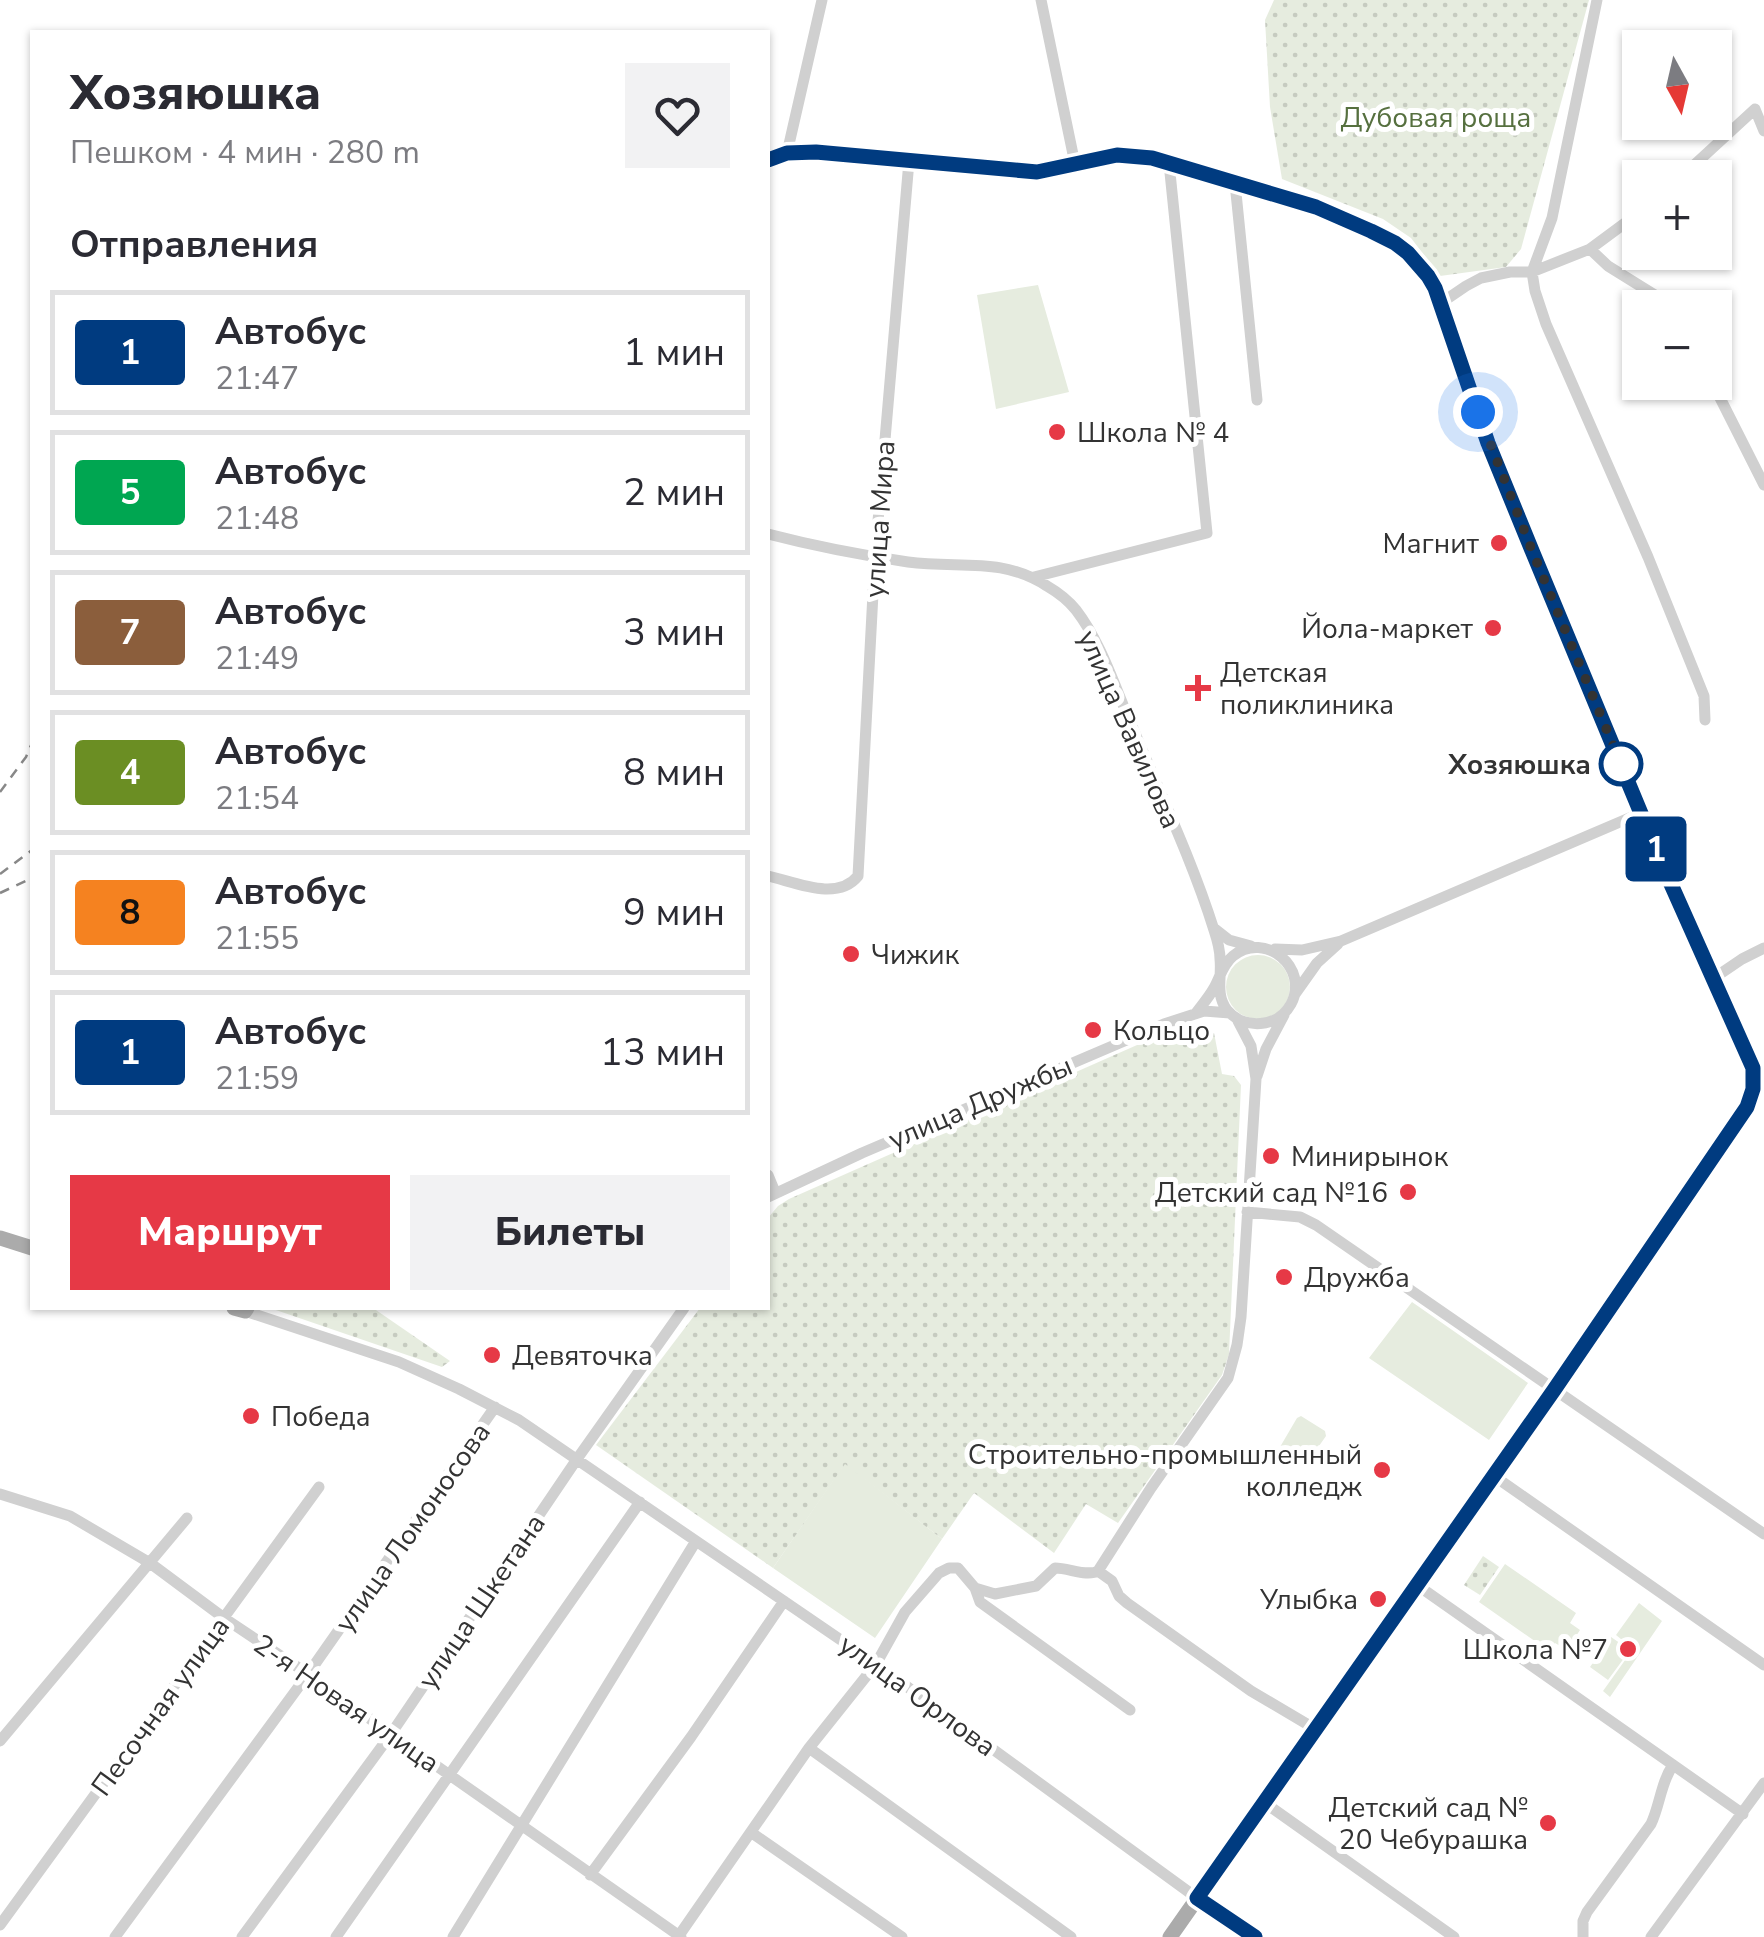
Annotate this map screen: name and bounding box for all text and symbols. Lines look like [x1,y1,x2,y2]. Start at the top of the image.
north arrow [1622,30,1732,140]
map controls [1622,30,1732,400]
text: Хозяюшка [70,60,321,126]
button: heart [625,63,730,168]
park label: Дубовая роща [1341,99,1531,137]
text: Пешком · 4 мин · 280 m [70,131,420,174]
button: + [1622,160,1732,270]
text: Отправления [70,219,318,270]
button: − [1622,290,1732,400]
text: Автобус [215,306,366,357]
text: 1 мин [623,327,725,378]
text: 1 [119,329,141,376]
text: 21:47 [215,357,299,400]
your location [1453,387,1503,437]
place label: Школа № 4 [1077,414,1229,452]
marker: Школа № 4 [1046,421,1068,443]
street label: улица Мира [856,439,904,599]
text: Автобус [215,446,366,497]
text: 2 мин [623,467,725,518]
text: 5 [119,469,141,516]
text: 21:48 [215,497,299,540]
place label: Магнит [1383,525,1480,563]
marker: Магнит [1488,532,1510,554]
text: Автобус [215,586,366,637]
text: 3 мин [623,607,725,658]
text: 7 [119,609,141,656]
place label: Йола-маркет [1301,610,1474,648]
marker: Йола-маркет [1482,617,1504,639]
street label: улица Вавилова [1068,624,1190,835]
text: 21:49 [215,637,299,680]
place label: Детская поликлиника [1220,654,1394,724]
marker: Детская поликлиника [1185,675,1211,701]
text: Автобус [215,726,366,777]
marker: Хозяюшка [1600,743,1642,785]
place label: Хозяюшка [1447,746,1591,784]
text: 8 мин [623,747,725,798]
text: 4 [119,749,141,796]
text: 21:54 [215,777,299,820]
line badge: 1 [1624,816,1688,882]
text: 1 [1645,826,1667,873]
text: Автобус [215,866,366,917]
text: 9 мин [623,887,725,938]
text: 8 [119,889,141,936]
text: 21:55 [215,917,299,960]
place label: Чижик [871,936,960,974]
marker: Чижик [840,943,862,965]
text: Автобус [215,1006,366,1057]
place label: Кольцо [1113,1012,1210,1050]
marker: Кольцо [1082,1019,1104,1041]
text: 13 мин [600,1027,725,1078]
text: 1 [119,1029,141,1076]
street label: улица Дружбы [883,1047,1078,1159]
text: 21:59 [215,1057,299,1100]
place label: Минирынок [1291,1138,1448,1176]
marker: Минирынок [1260,1145,1282,1167]
place label: Детский сад №16 [1155,1174,1388,1212]
button: Маршрут [70,1175,390,1290]
button: Билеты [410,1175,730,1290]
marker: Детский сад №16 [1397,1181,1419,1203]
place label: Дружба [1304,1259,1410,1297]
marker: Дружба [1273,1266,1295,1288]
place label: Девяточка [512,1337,653,1375]
marker: Девяточка [481,1344,503,1366]
place label: Победа [271,1398,371,1436]
marker: Победа [240,1405,262,1427]
street label: улица Ломоносова [326,1415,500,1640]
place label: Строительно-промышленный колледж [968,1436,1362,1506]
marker: Строительно-промышленный колледж [1371,1459,1393,1481]
street label: улица Шкетана [409,1506,555,1697]
place label: Улыбка [1259,1581,1358,1619]
marker: Улыбка [1367,1588,1389,1610]
street label: Песочная улица [83,1609,239,1804]
street label: 2-я Новая улица [246,1625,447,1782]
street label: улица Орлова [831,1626,1004,1766]
place label: Школа №7 [1463,1631,1608,1669]
marker: Школа №7 [1617,1638,1639,1660]
place label: Детский сад № 20 Чебурашка [1328,1789,1528,1859]
marker: Детский сад № 20 Чебурашка [1537,1812,1559,1834]

